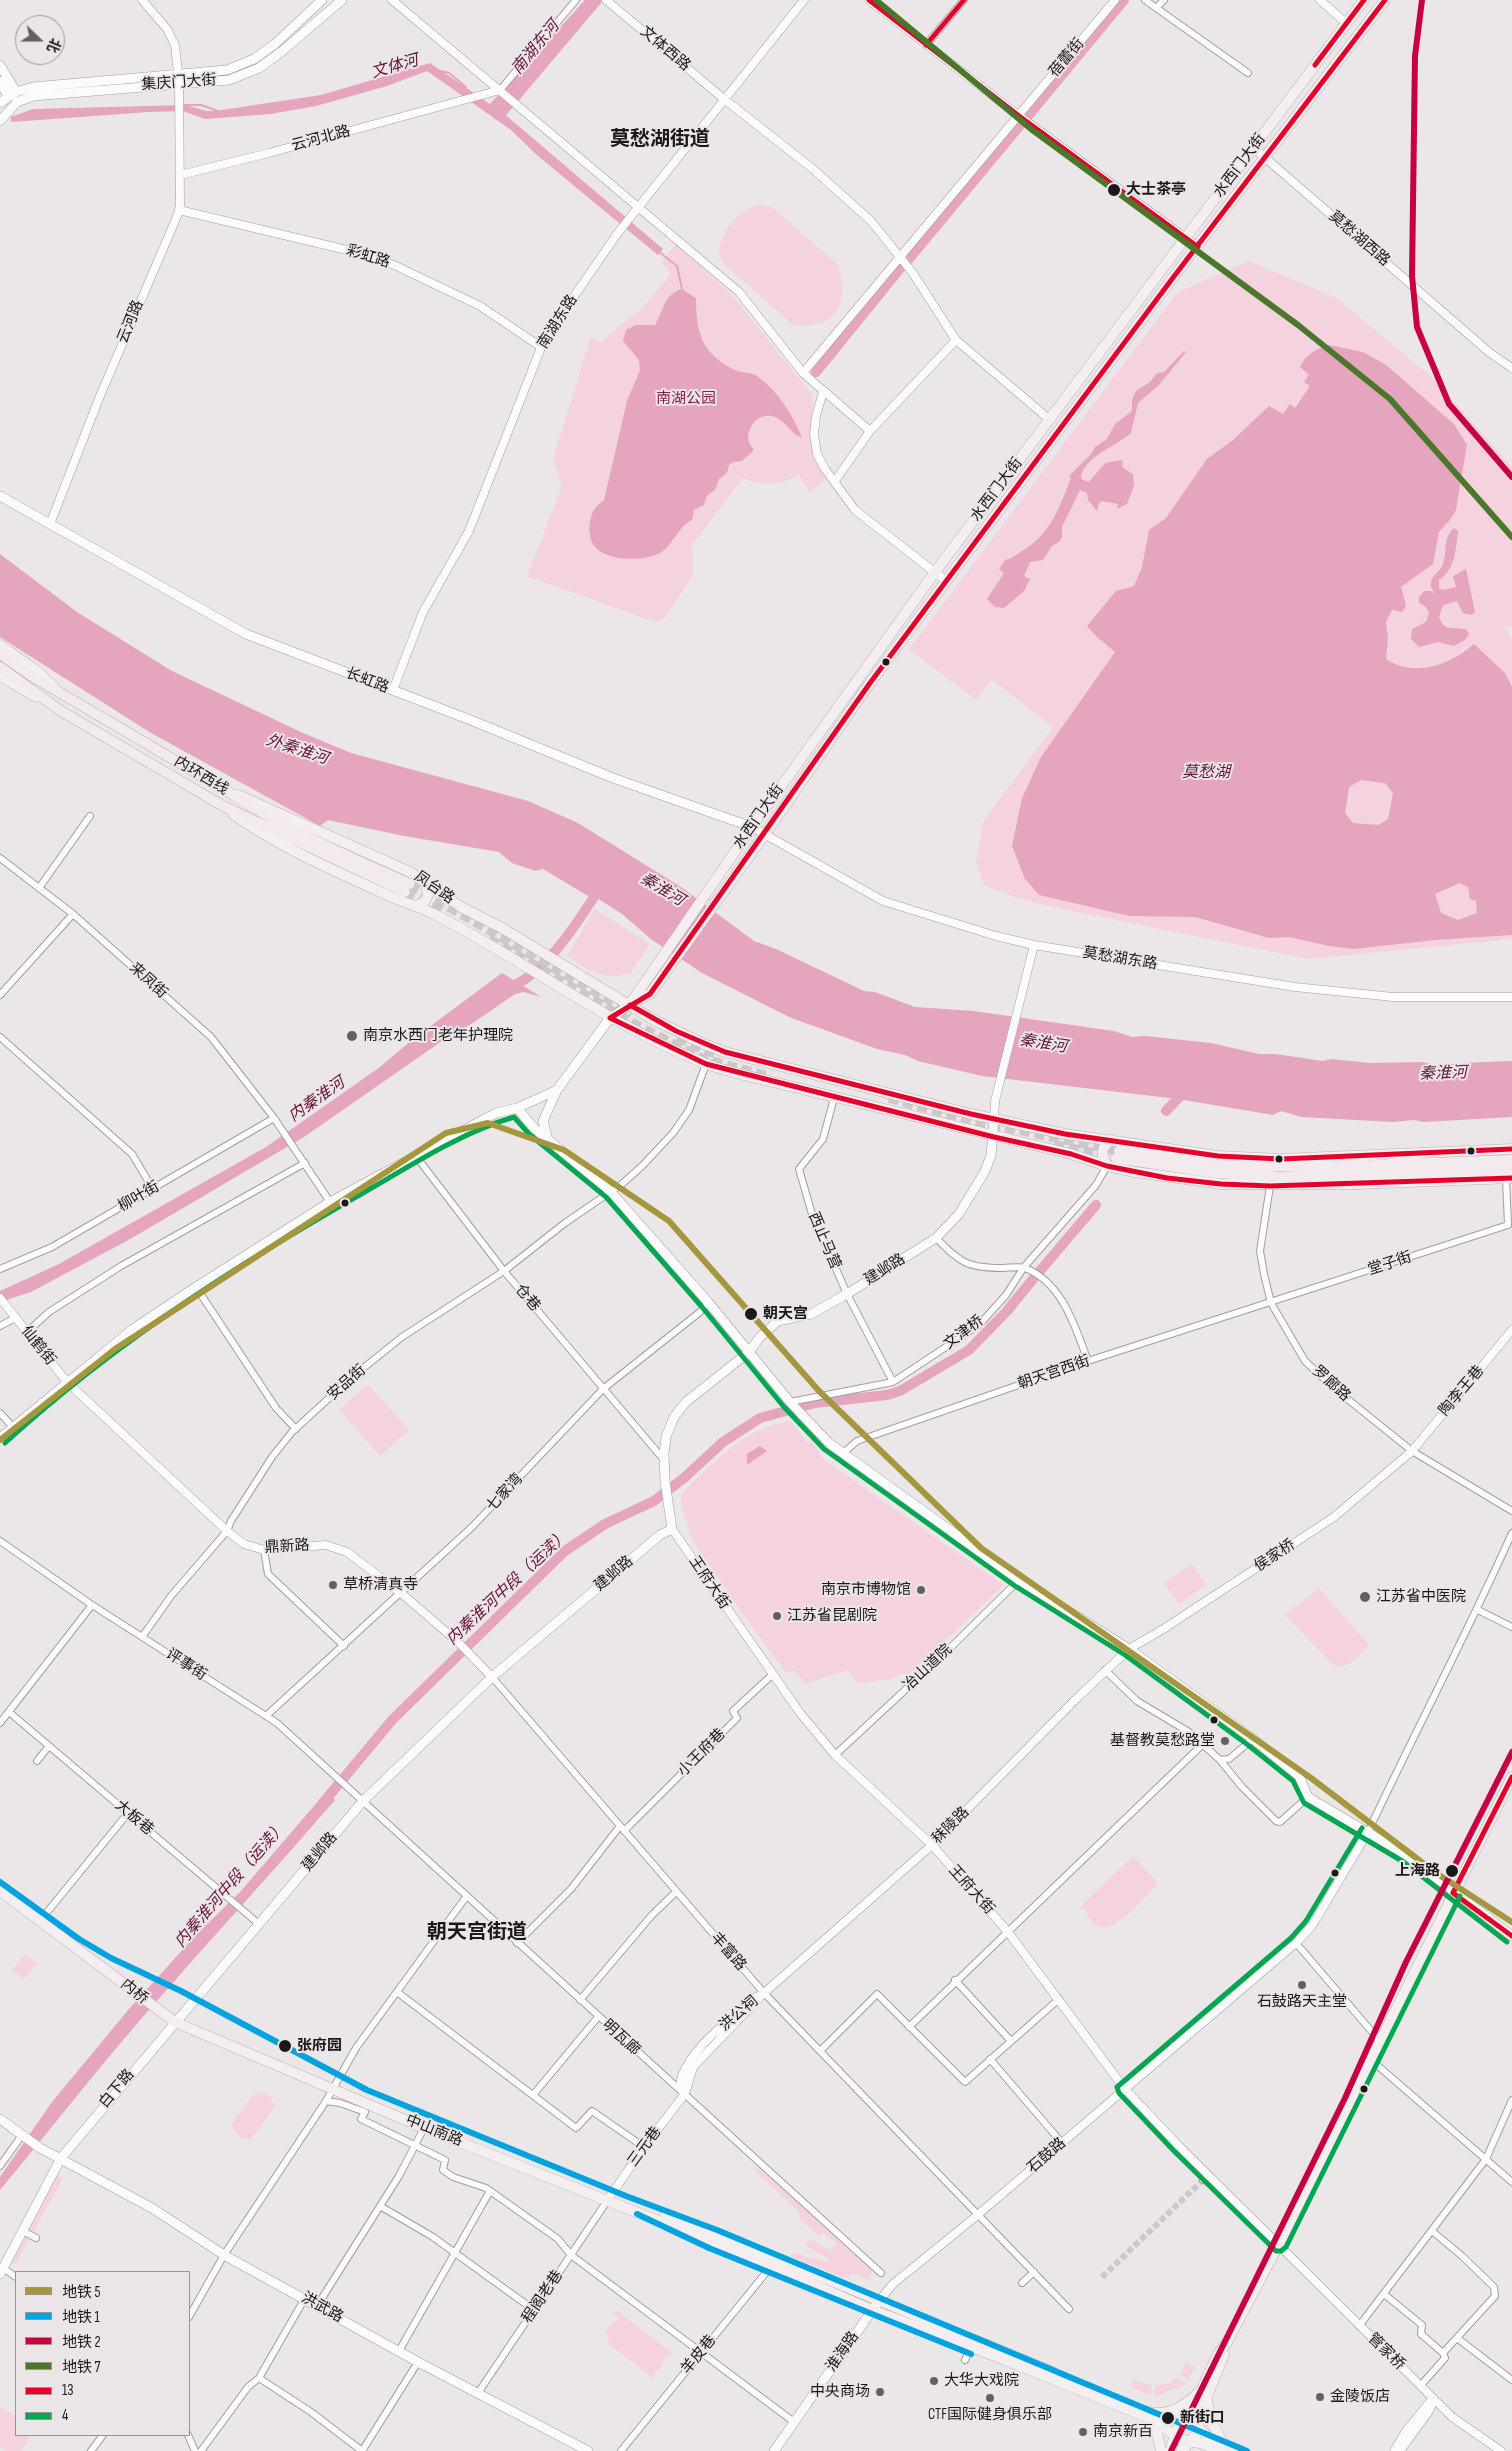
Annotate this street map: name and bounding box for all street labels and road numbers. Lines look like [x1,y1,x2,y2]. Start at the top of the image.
street label: 文体西路 [636,23,694,75]
street label: 蓓蕾街 [1046,35,1088,81]
street label: 集庆门大街 [141,71,217,95]
street label: 云河北路 [290,123,352,155]
street label: 水西门大街 [1210,131,1270,201]
street label: 莫愁湖西路 [1325,208,1393,270]
street label: 彩虹路 [344,242,392,272]
street label: 南湖东路 [534,292,582,352]
street label: 云河路 [114,298,148,346]
street label: 水西门大街 [967,455,1027,525]
street label: 长虹路 [343,665,391,697]
street label: 内环西线 [171,753,231,799]
street label: 水西门大街 [730,781,788,853]
street label: 凤台路 [410,868,458,908]
street label: 莫愁湖东路 [1082,944,1158,974]
street label: 来凤街 [125,959,171,1003]
street label: 柳叶街 [115,1178,163,1216]
street label: 西止马营 [804,1210,844,1272]
street label: 堂子街 [1366,1248,1414,1280]
street label: 建邺路 [861,1250,909,1290]
street label: 仓巷 [510,1281,544,1315]
street label: 文津桥 [941,1312,987,1354]
street label: 仙鹤街 [17,1323,59,1369]
street label: 朝天宫西街 [1016,1352,1092,1394]
street label: 安品街 [324,1361,370,1405]
street label: 罗廊路 [1308,1362,1354,1406]
street label: 陶李王巷 [1436,1362,1488,1420]
street label: 七家湾 [483,1470,527,1516]
street label: 侯家桥 [1251,1536,1299,1576]
street label: 鼎新路 [264,1537,310,1557]
street label: 建邺路 [591,1553,637,1595]
street label: 王府大街 [685,1553,733,1613]
street label: 冶山道院 [900,1641,956,1695]
street label: 评事街 [162,1645,210,1685]
street label: 小王府巷 [674,1725,730,1781]
street label: 大板巷 [111,1797,157,1839]
street label: 秣陵路 [929,1804,973,1848]
street label: 建邺路 [299,1829,341,1875]
street label: 王府大街 [944,1862,998,1918]
street label: 丰富路 [706,1929,750,1975]
street label: 内桥 [117,1976,151,2008]
street label: 洪公祠 [716,1993,762,2035]
street label: 明瓦廊 [598,2016,644,2060]
street label: 白下路 [96,2066,138,2112]
street label: 中山南路 [403,2111,465,2151]
street label: 三元巷 [624,2124,666,2170]
street label: 石鼓路 [1024,2134,1070,2178]
street label: 程阁老巷 [519,2267,567,2327]
street label: 洪武路 [298,2289,346,2327]
street label: 淮海路 [823,2328,863,2376]
street label: 管家桥 [1364,2330,1408,2374]
street label: 羊皮巷 [678,2332,720,2378]

